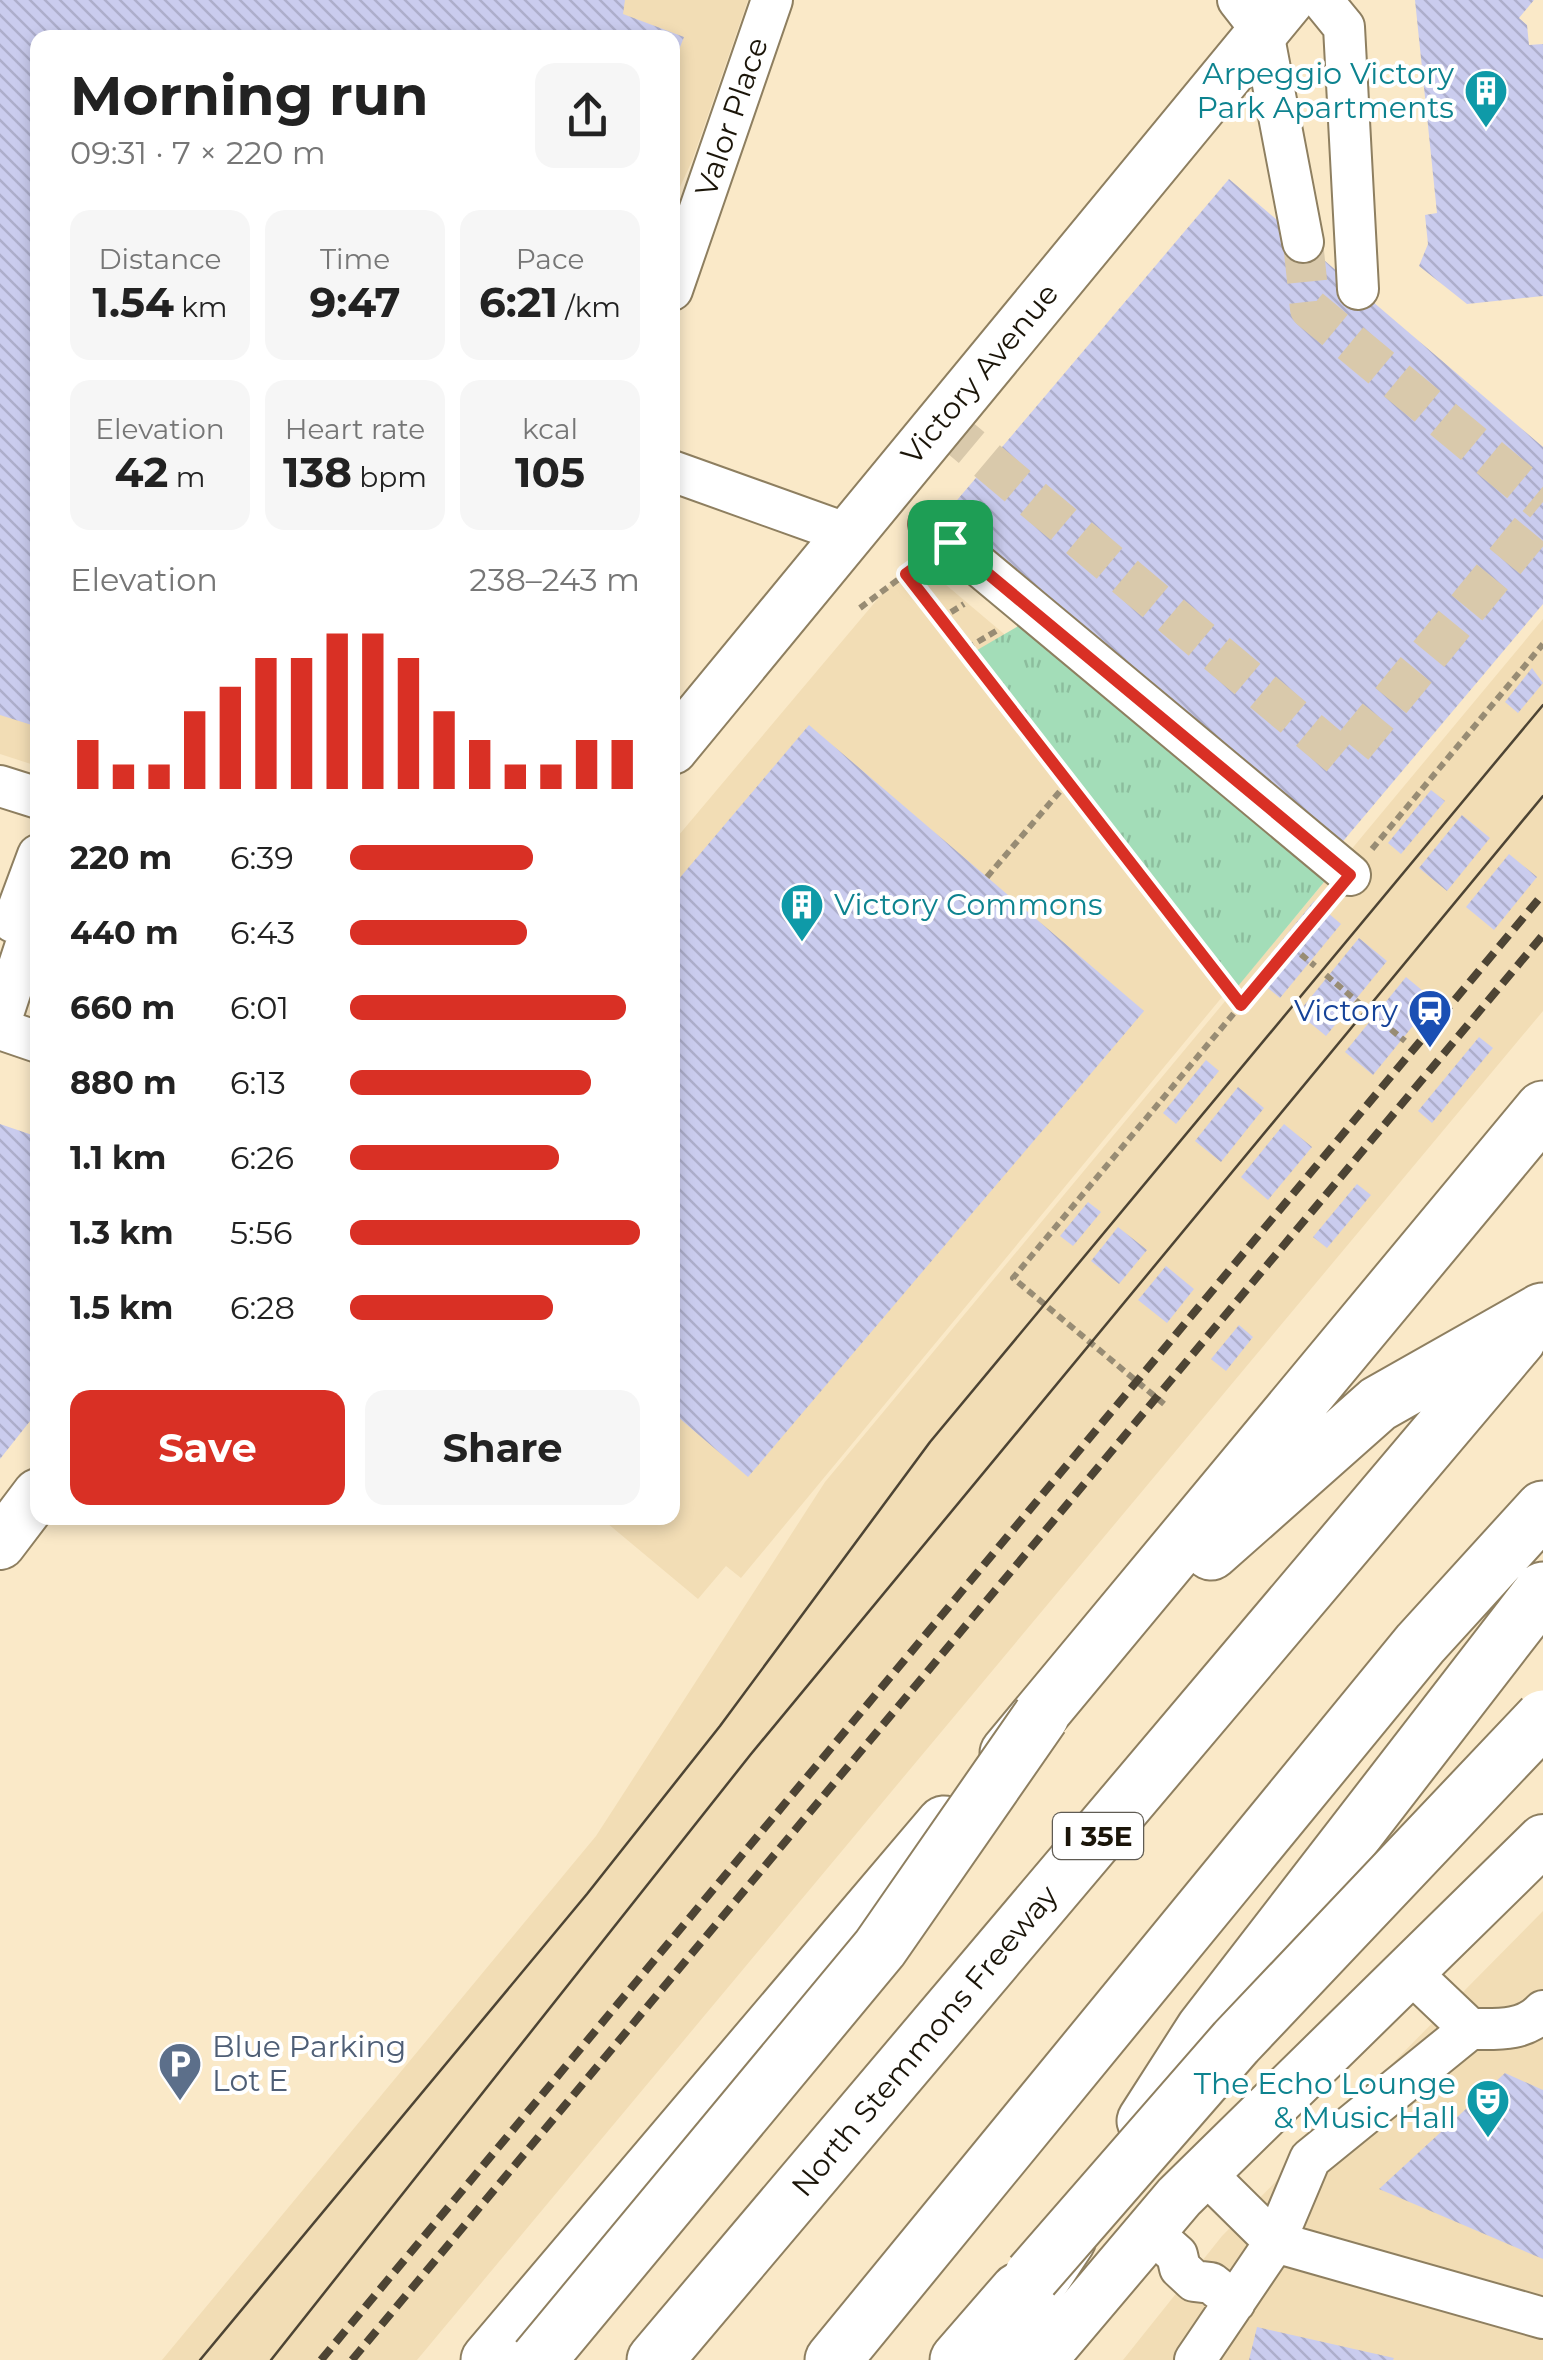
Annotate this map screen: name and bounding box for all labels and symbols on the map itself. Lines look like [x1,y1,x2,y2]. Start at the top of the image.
street label: Valor Place [687,32,776,201]
place label: Arpeggio Victory Park Apartments [1196,55,1455,126]
building icon: Arpeggio Victory Park Apartments [1463,68,1509,129]
street label: Victory Avenue [893,276,1066,472]
pin [908,500,993,585]
building icon: Victory Commons [779,882,825,943]
place label: Victory Commons [834,886,1103,923]
station icon: Victory [1407,988,1453,1049]
place label: Victory [1294,992,1399,1029]
road number: I 35E [1053,1813,1143,1859]
street label: North Stemmons Freeway [784,1877,1066,2204]
place label: Blue Parking Lot E [212,2028,406,2099]
parking icon: Blue Parking Lot E [157,2041,203,2102]
place label: The Echo Lounge & Music Hall [1194,2065,1456,2136]
theatre icon: The Echo Lounge & Music Hall [1465,2078,1511,2139]

